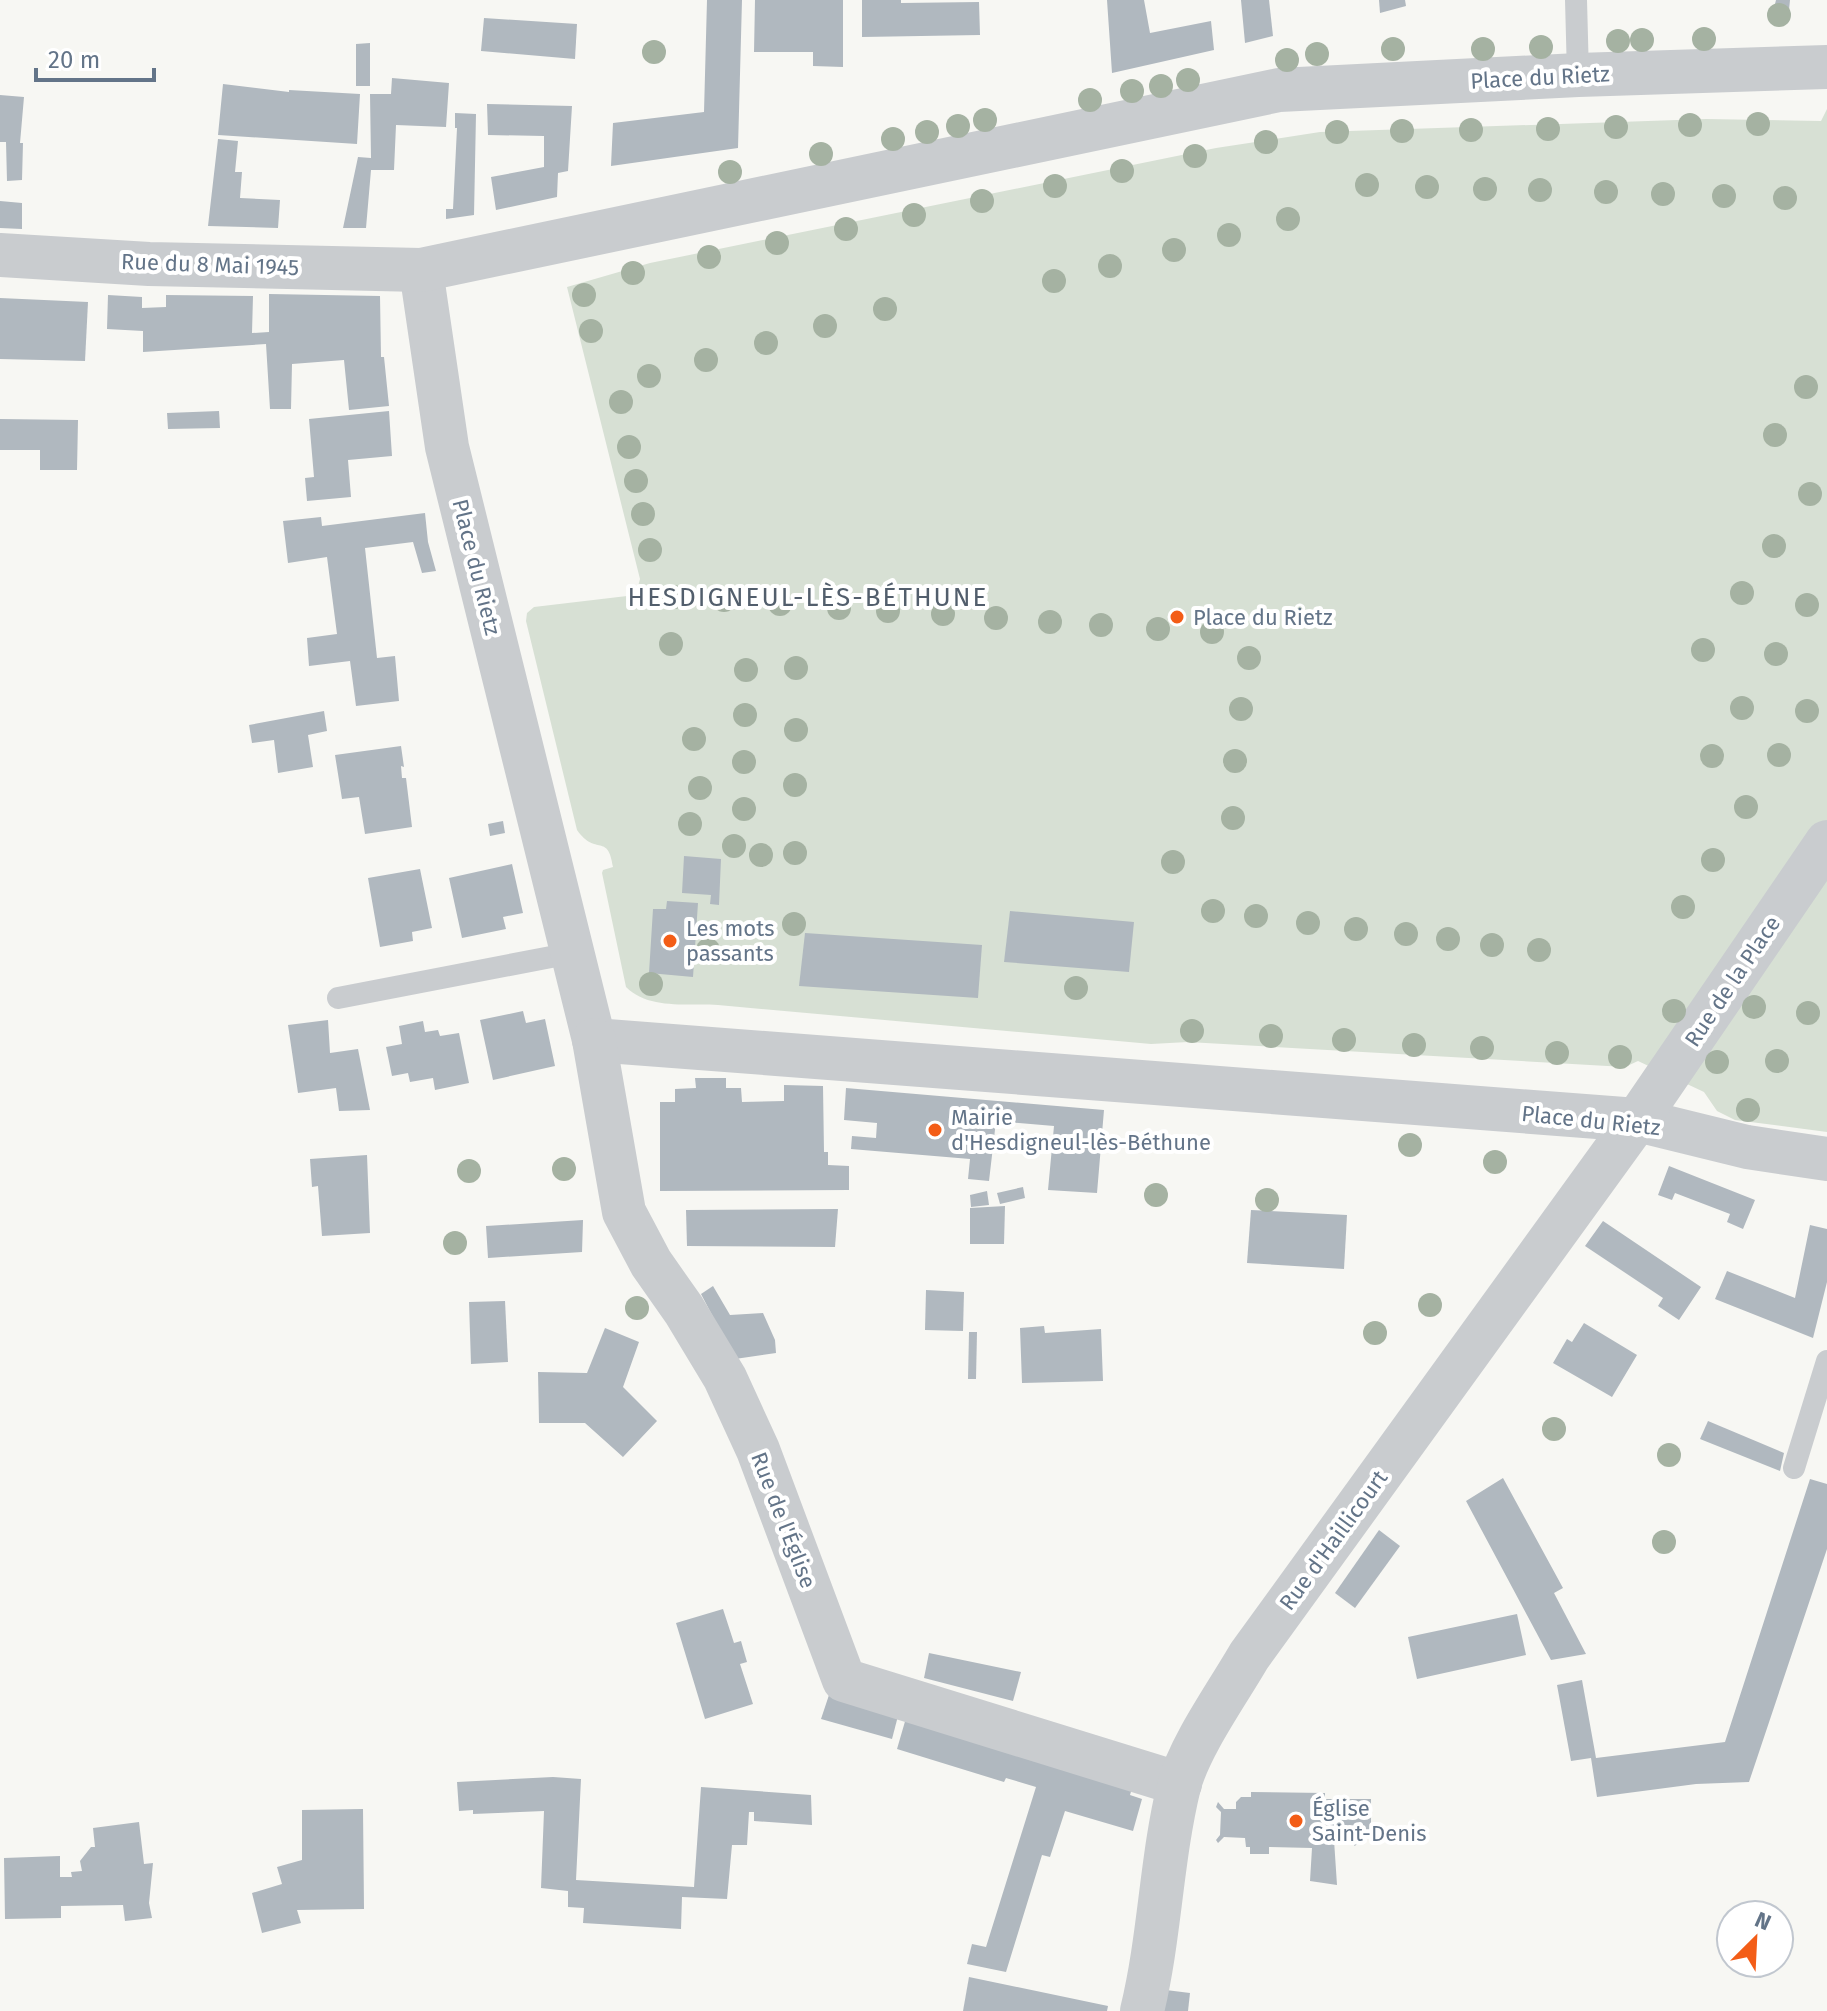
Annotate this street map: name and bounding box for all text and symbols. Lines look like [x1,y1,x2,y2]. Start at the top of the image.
scale bar [36,32,154,82]
text: 20 m [48,46,100,74]
street label: Place du Rietz [1470,60,1610,95]
street label: Rue du 8 Mai 1945 [120,248,299,281]
street label: Place du Rietz [447,496,507,638]
district label: HESDIGNEUL-LÈS-BÉTHUNE [628,582,989,613]
place label: Place du Rietz [1193,604,1333,631]
marker: Place du Rietz [1168,608,1186,626]
street label: Rue de la Place [1679,911,1786,1052]
place label: Les mots passants [686,915,774,967]
marker: Les mots passants [661,932,679,950]
street label: Place du Rietz [1520,1100,1662,1141]
place label: Mairie d'Hesdigneul-lès-Béthune [951,1104,1211,1156]
marker: Mairie d'Hesdigneul-lès-Béthune [926,1121,944,1139]
street label: Rue de l'Église [745,1448,822,1592]
street label: Rue d'Haillicourt [1274,1465,1393,1616]
place label: Église Saint-Denis [1312,1795,1427,1847]
marker: Église Saint-Denis [1287,1812,1305,1830]
north arrow [1715,1899,1795,1979]
text: N [1751,1906,1775,1936]

